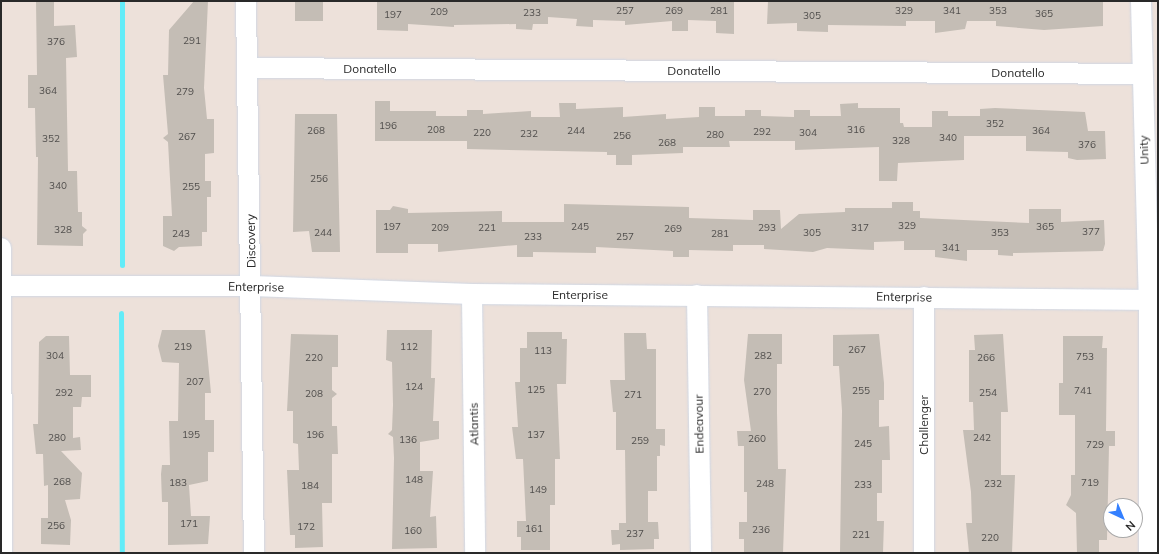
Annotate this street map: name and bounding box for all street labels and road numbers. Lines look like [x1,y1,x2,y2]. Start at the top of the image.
street label: Donatello [343,62,397,76]
street label: Donatello [667,64,721,78]
street label: Donatello [991,66,1045,80]
street label: Unity [1136,135,1152,165]
street label: Discovery [243,214,259,268]
street label: Enterprise [228,279,284,295]
street label: Enterprise [552,288,608,302]
street label: Enterprise [876,289,932,305]
street label: Endeavour [691,394,707,454]
street label: Challenger [917,395,931,455]
street label: Atlantis [466,402,482,446]

